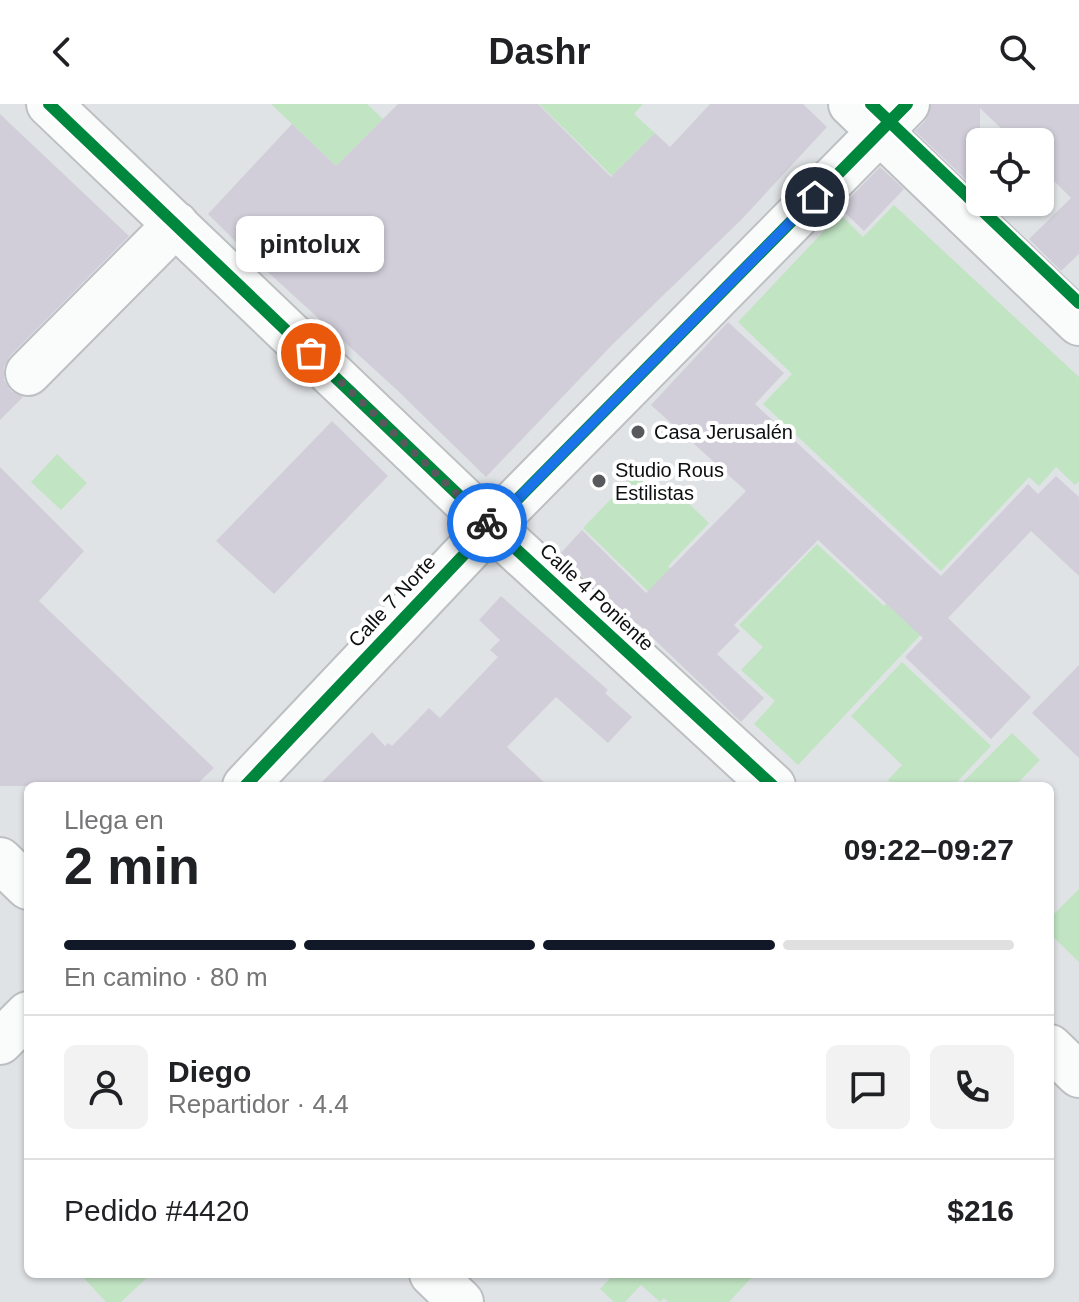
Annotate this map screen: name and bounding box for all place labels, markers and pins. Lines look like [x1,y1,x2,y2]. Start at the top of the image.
pin [781,163,849,231]
callout: pintolux [237,217,385,273]
pin [277,319,345,387]
place label: Casa Jerusalén [654,421,793,443]
marker: Casa Jerusalén [629,423,647,441]
place label: Studio Rous Estilistas [615,459,724,504]
marker: Studio Rous Estilistas [590,472,608,490]

